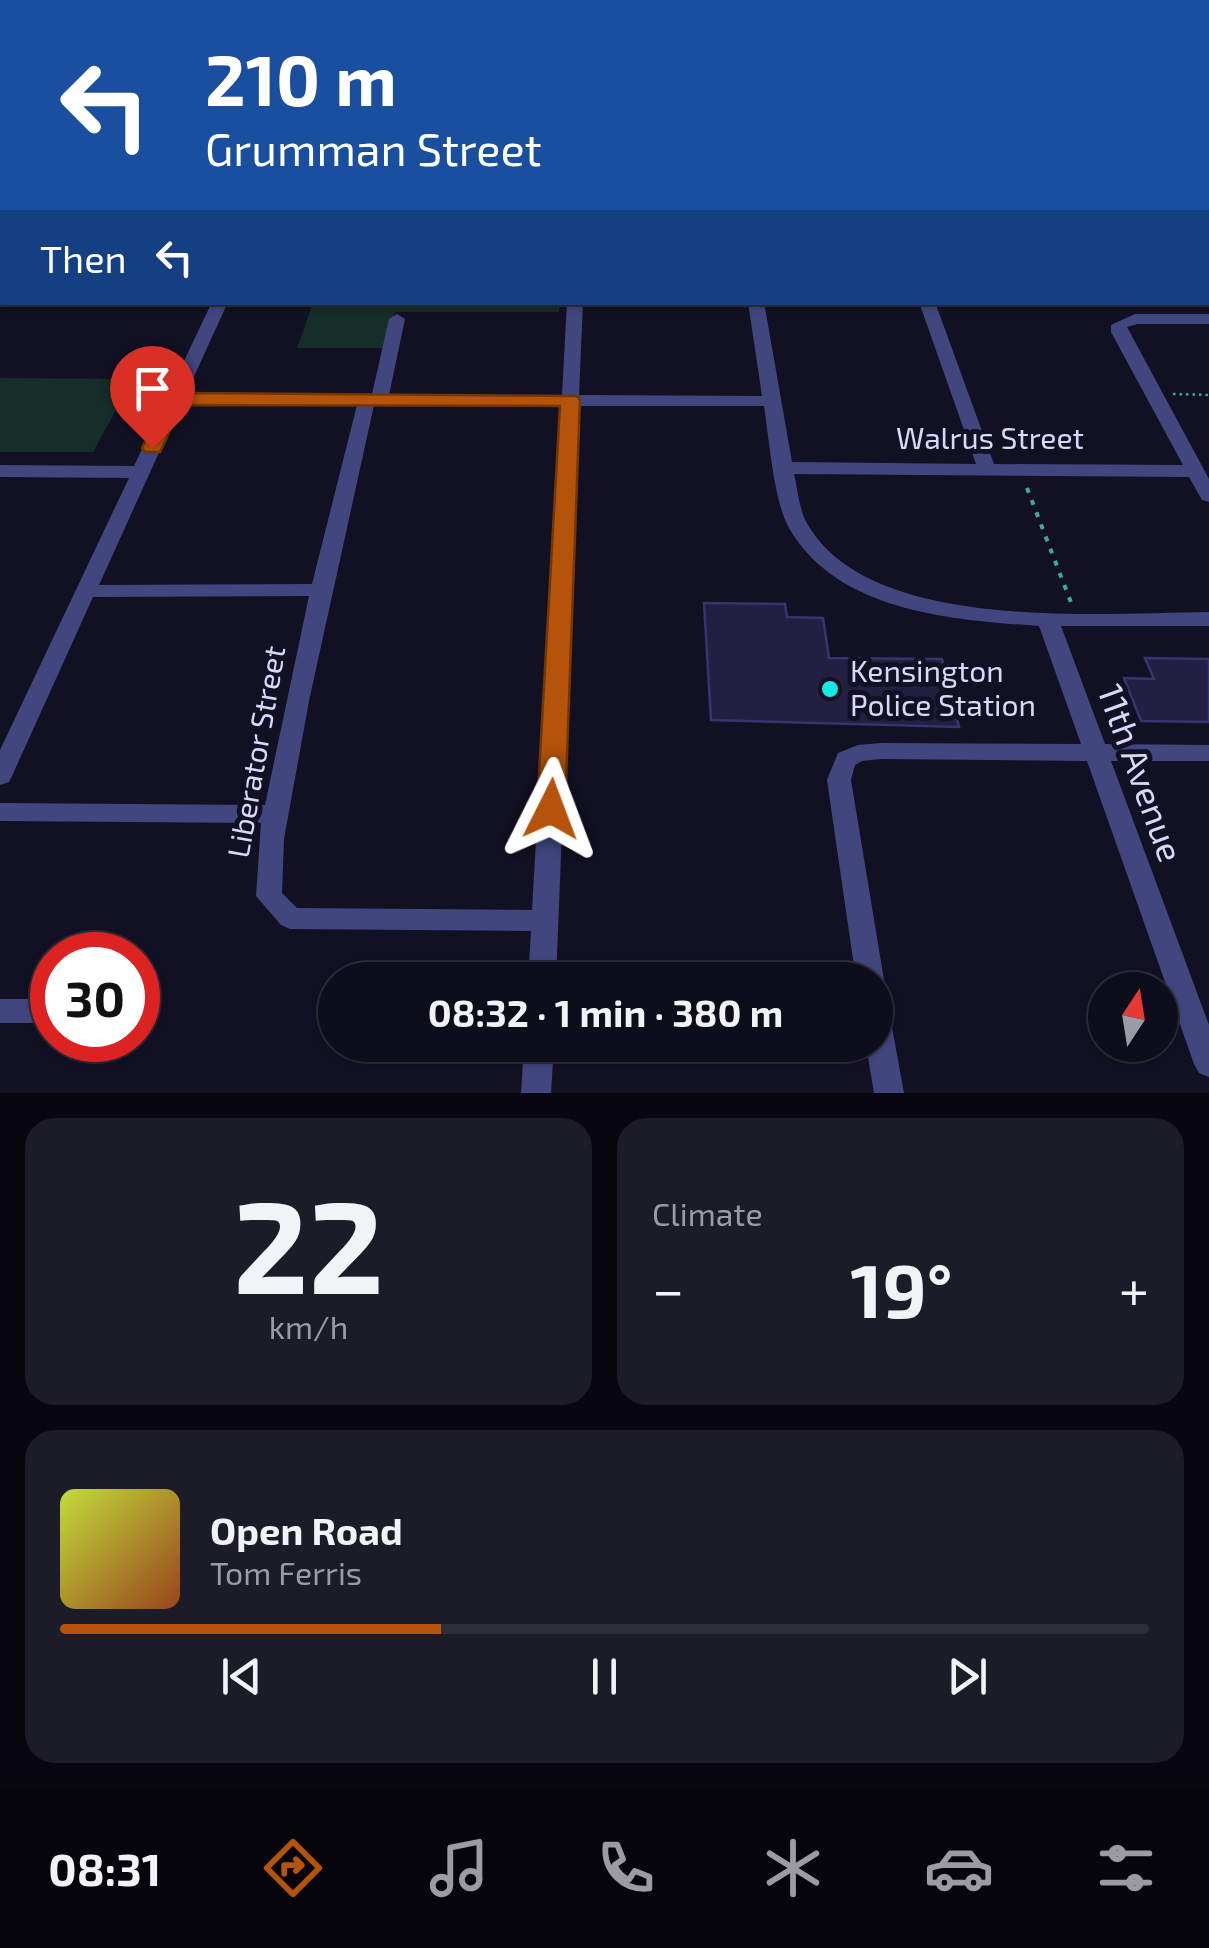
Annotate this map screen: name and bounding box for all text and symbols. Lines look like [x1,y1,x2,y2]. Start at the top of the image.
text: 210 m [205,36,397,120]
icon: left [40,40,170,170]
text: Grumman Street [205,121,542,175]
icon: left [147,230,202,285]
text: Then [40,235,127,281]
pin [110,346,195,449]
icon: arrive [125,361,180,416]
street label: Walrus Street [896,419,1084,455]
street label: Liberator Street [219,643,291,860]
place label: Kensington Police Station [850,652,1036,722]
marker: Kensington Police Station [819,678,841,700]
street label: 11th Avenue [1090,678,1193,867]
position arrow [499,757,603,861]
speed limit sign: 30 [30,932,160,1062]
north arrow [1088,972,1178,1062]
map controls [1088,972,1178,1062]
text: 08:32 · 1 min · 380 m [428,989,783,1035]
text: 22 [233,1164,384,1320]
text: Climate [652,1194,763,1232]
text: 19° [850,1243,953,1333]
text: − [652,1255,684,1321]
text: + [1119,1255,1149,1321]
text: km/h [269,1307,348,1345]
text: Open Road [210,1507,403,1553]
text: Tom Ferris [210,1553,362,1591]
icon: previous [214,1649,269,1704]
icon: pause [577,1649,632,1704]
icon: next [940,1649,995,1704]
icon: directions [258,1833,328,1903]
icon: music [424,1833,494,1903]
icon: phone [591,1833,661,1903]
icon: climate [758,1833,828,1903]
icon: car [924,1833,994,1903]
icon: filters [1091,1833,1161,1903]
text: 08:31 [48,1841,161,1895]

